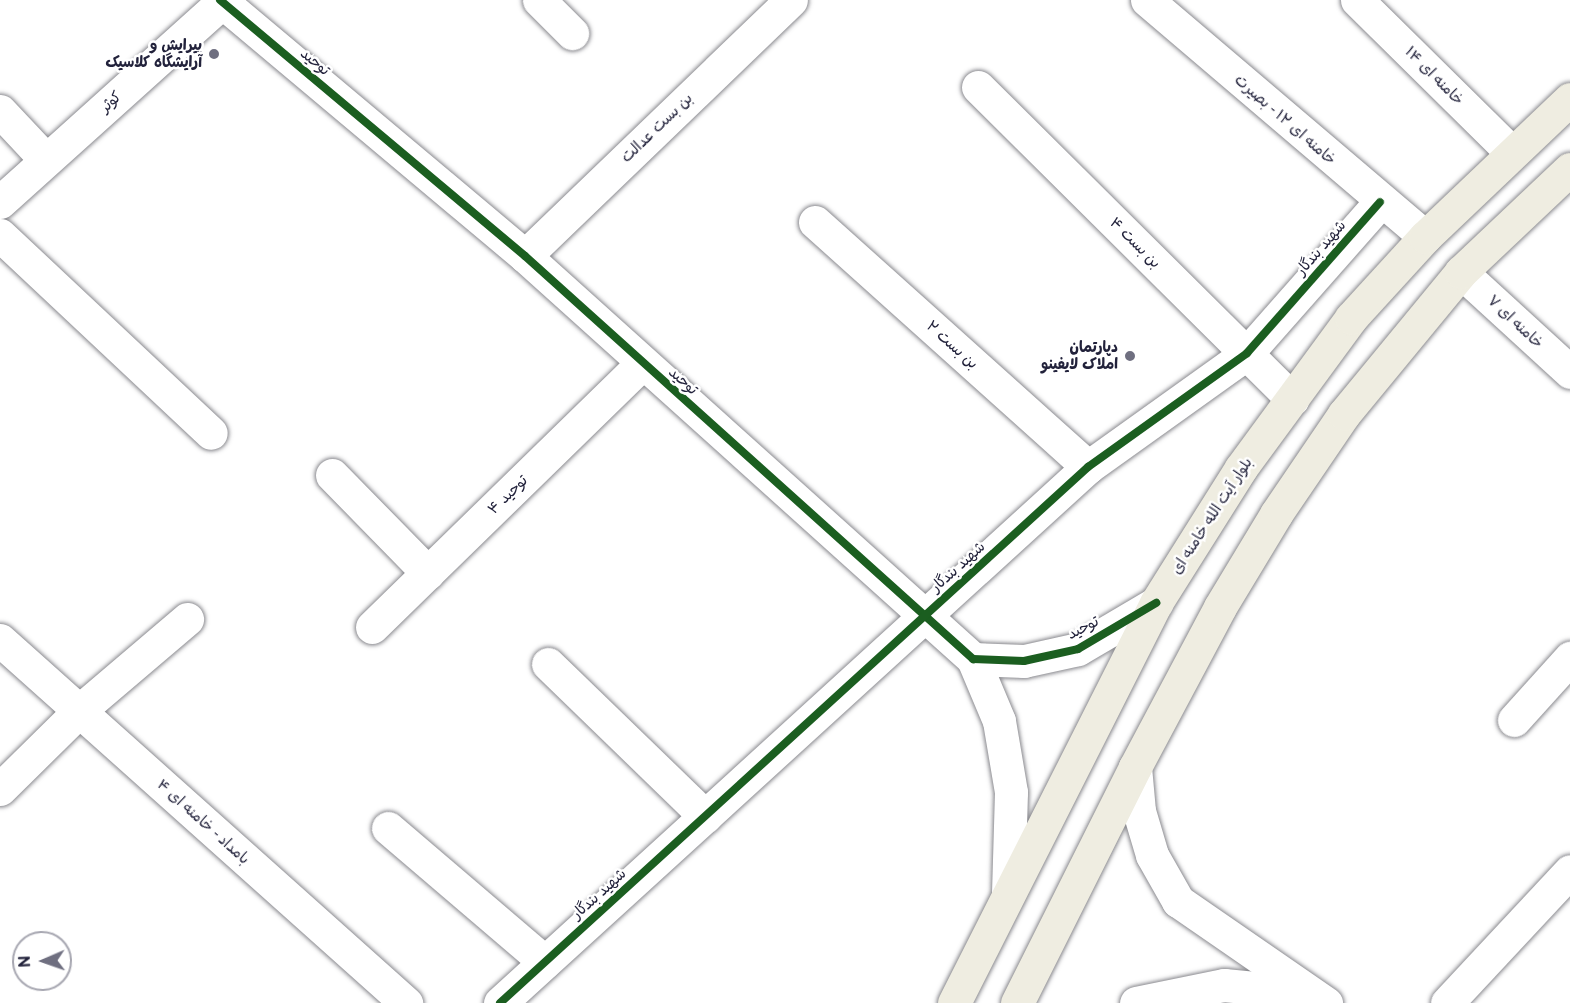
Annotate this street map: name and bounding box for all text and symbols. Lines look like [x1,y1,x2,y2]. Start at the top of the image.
place label: پیرایش و آرایشگاه کلاسیک [105,36,202,71]
street label: خامنه ای ۱۴ [1401,43,1467,109]
street label: توحید [297,44,333,80]
marker: پیرایش و آرایشگاه کلاسیک [207,47,221,61]
street label: خامنه ای ۱۲ - بصیرت [1230,71,1340,169]
street label: کوثر [96,88,126,116]
street label: بن بست عدالت [618,90,696,166]
street label: بن بست ۴ [1106,214,1164,272]
street label: شهید بندگار [1292,217,1350,279]
street label: خامنه ای ۷ [1483,292,1547,352]
street label: بن بست ۲ [922,317,982,373]
place label: دپارتمان املاک لایفینو [1041,338,1118,373]
marker: دپارتمان املاک لایفینو [1123,349,1137,363]
street label: توحید [665,363,701,399]
street label: بلوار آیت الله خامنه ای [1168,454,1256,578]
street label: توحید ۴ [484,472,532,518]
street label: شهید بندگار [927,538,989,596]
street label: توحید [1064,612,1102,644]
street label: بامداد - خامنه ای ۴ [153,775,253,869]
street label: شهید بندگار [568,865,630,923]
north arrow [12,931,72,991]
text: N [16,955,35,968]

